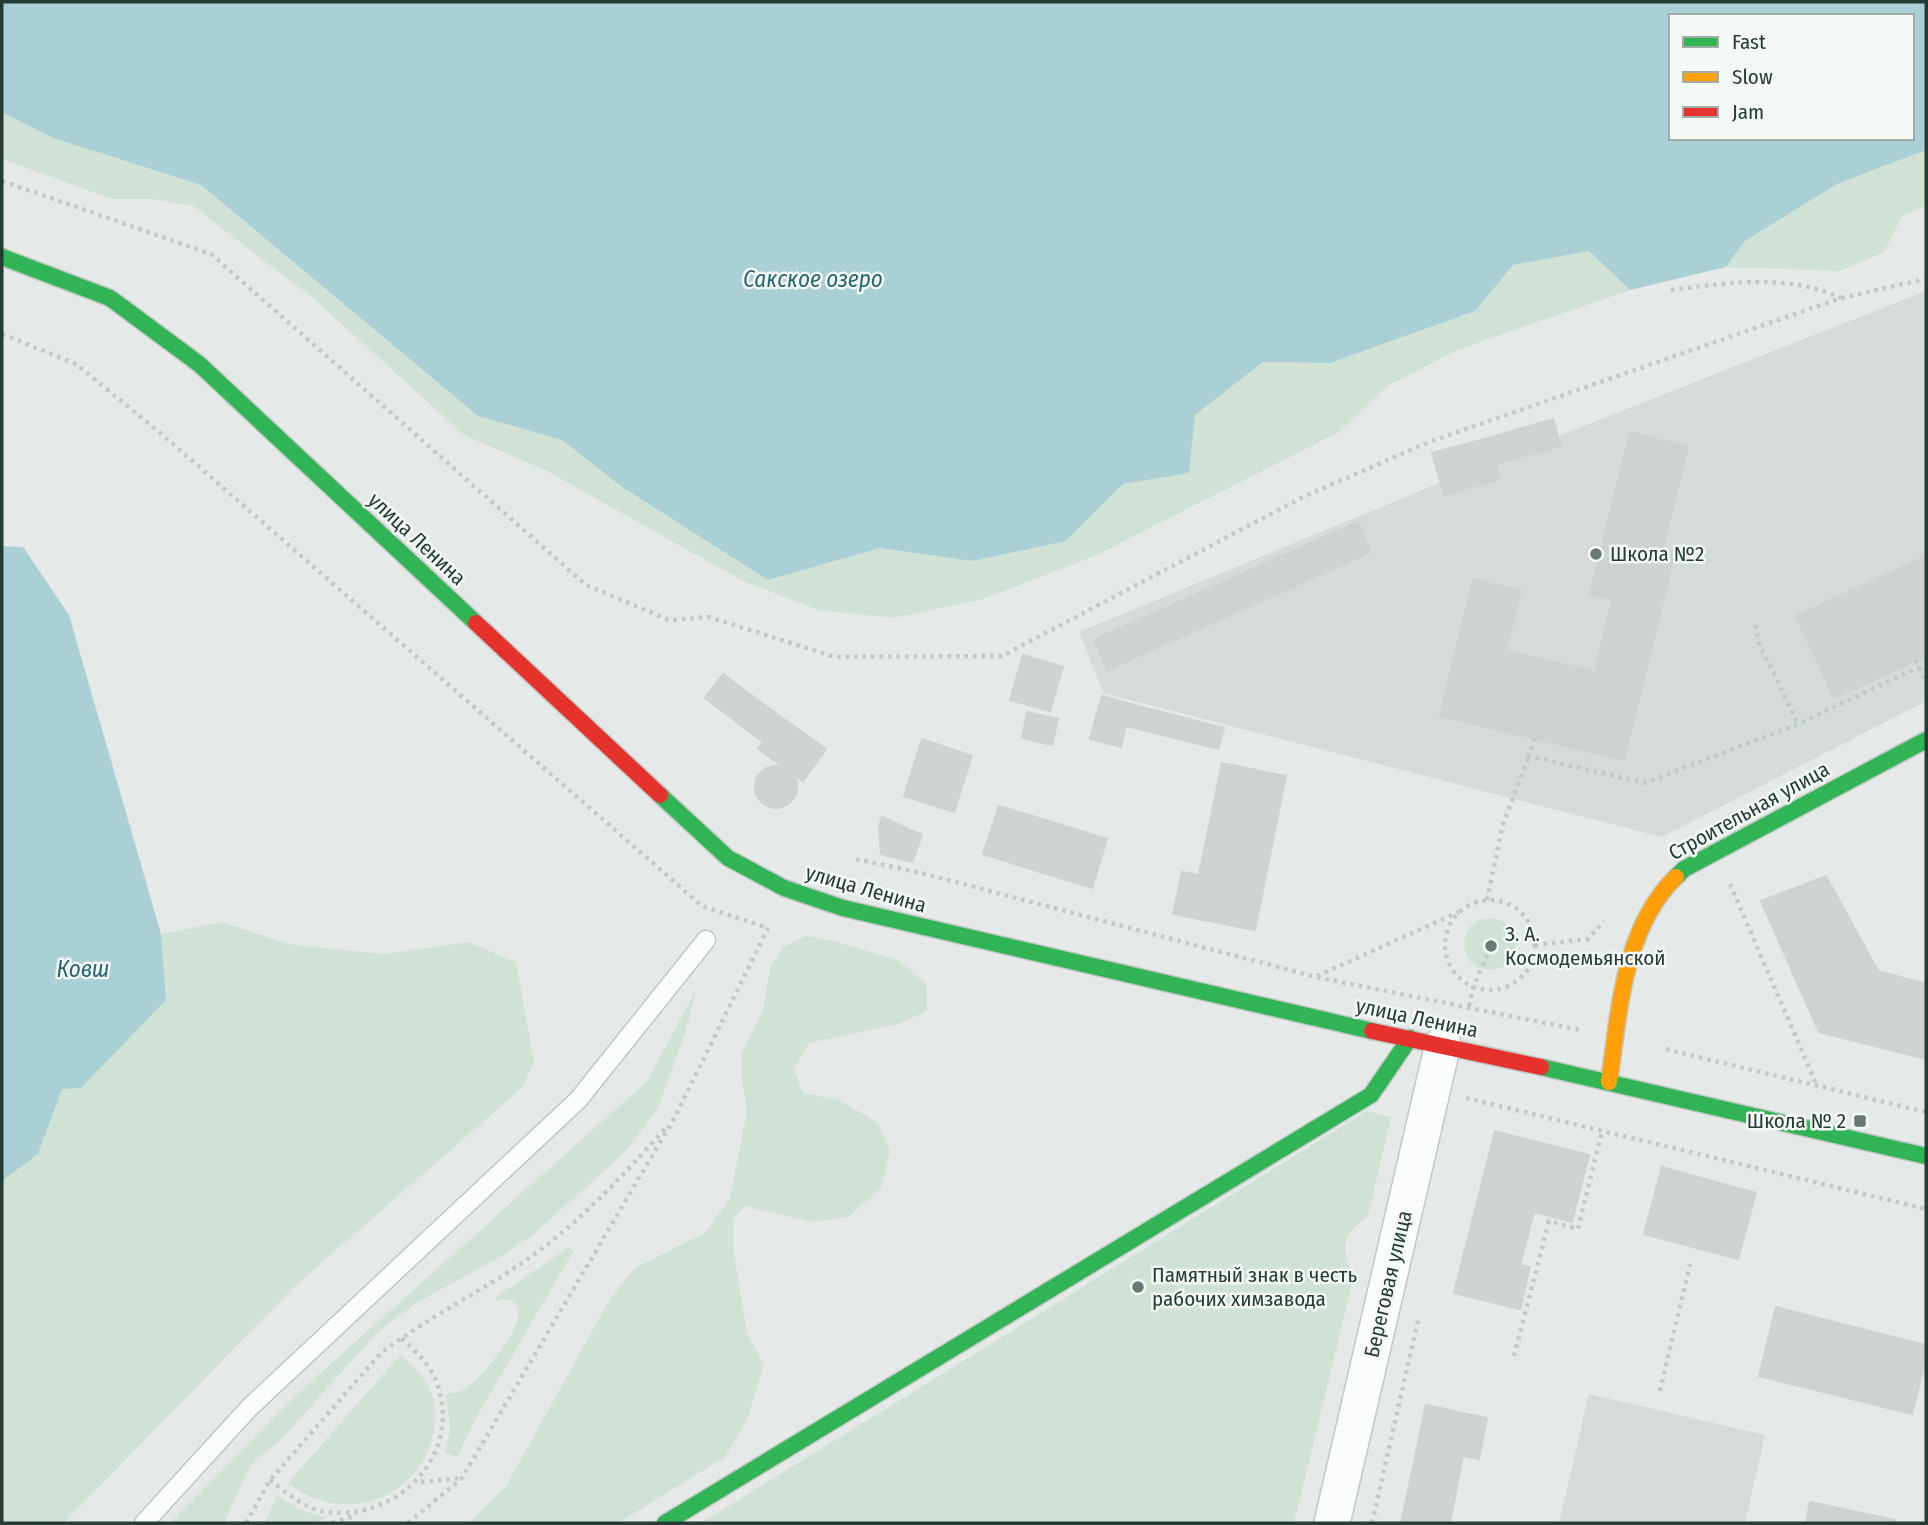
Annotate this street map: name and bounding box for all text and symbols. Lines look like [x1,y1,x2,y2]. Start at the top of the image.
legend [1669,14,1914,140]
text: Fast [1732,29,1766,55]
text: Slow [1732,64,1773,90]
text: Jam [1732,99,1764,125]
water label: Сакское озеро [743,265,883,293]
street label: улица Ленина [363,487,471,591]
place label: Школа №2 [1610,541,1704,567]
marker: Школа №2 [1588,546,1604,562]
street label: Строительная улица [1664,756,1834,866]
street label: улица Ленина [803,859,929,919]
place label: З. А. Космодемьянской [1505,921,1666,971]
marker: З. А. Космодемьянской [1483,938,1499,954]
water label: Ковш [57,955,109,983]
street label: улица Ленина [1354,992,1480,1044]
place label: Школа № 2 [1747,1108,1846,1134]
marker: Школа № 2 [1852,1113,1868,1129]
street label: Береговая улица [1358,1208,1418,1360]
place label: Памятный знак в честь рабочих химзавода [1152,1262,1357,1312]
marker: Памятный знак в честь рабочих химзавода [1130,1279,1146,1295]

